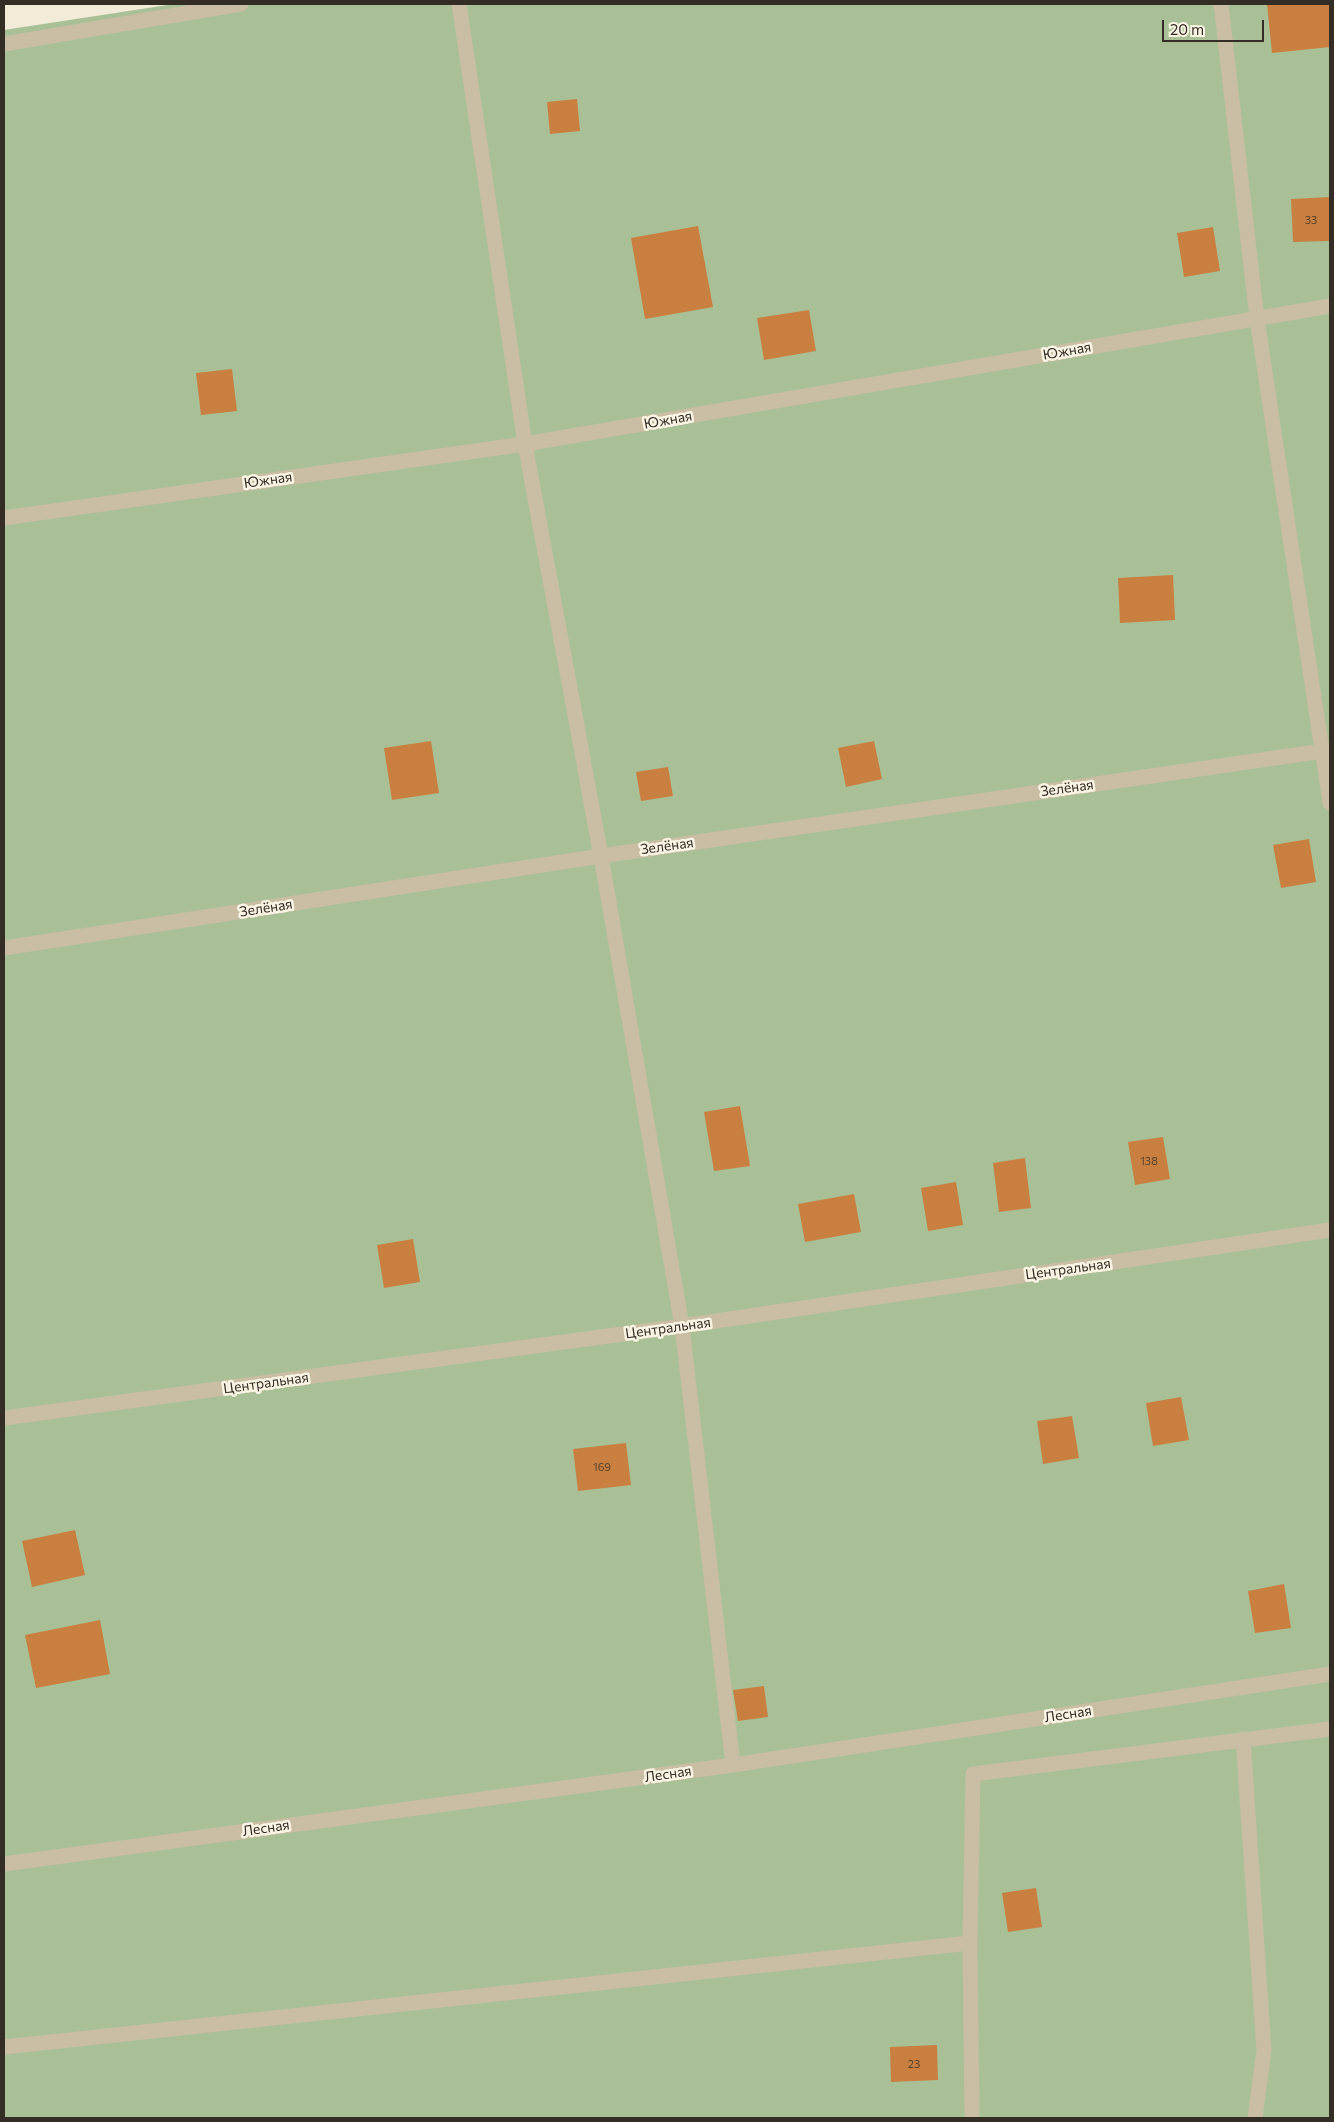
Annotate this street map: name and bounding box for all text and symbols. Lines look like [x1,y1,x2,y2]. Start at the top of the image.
scale bar [1164,10,1266,42]
text: 20 m [1170,20,1204,38]
house number: 33 [1305,213,1317,227]
street label: Южная [1041,338,1093,364]
street label: Южная [642,407,694,433]
street label: Южная [243,468,293,492]
street label: Зелёная [1039,776,1095,800]
street label: Зелёная [639,834,695,858]
street label: Зелёная [238,896,294,920]
house number: 138 [1140,1154,1158,1168]
street label: Центральная [1024,1255,1112,1283]
street label: Центральная [624,1314,712,1342]
street label: Центральная [222,1369,310,1397]
house number: 169 [593,1460,611,1474]
street label: Лесная [1043,1702,1093,1726]
street label: Лесная [643,1762,693,1786]
street label: Лесная [241,1816,291,1840]
house number: 23 [908,2057,920,2071]

